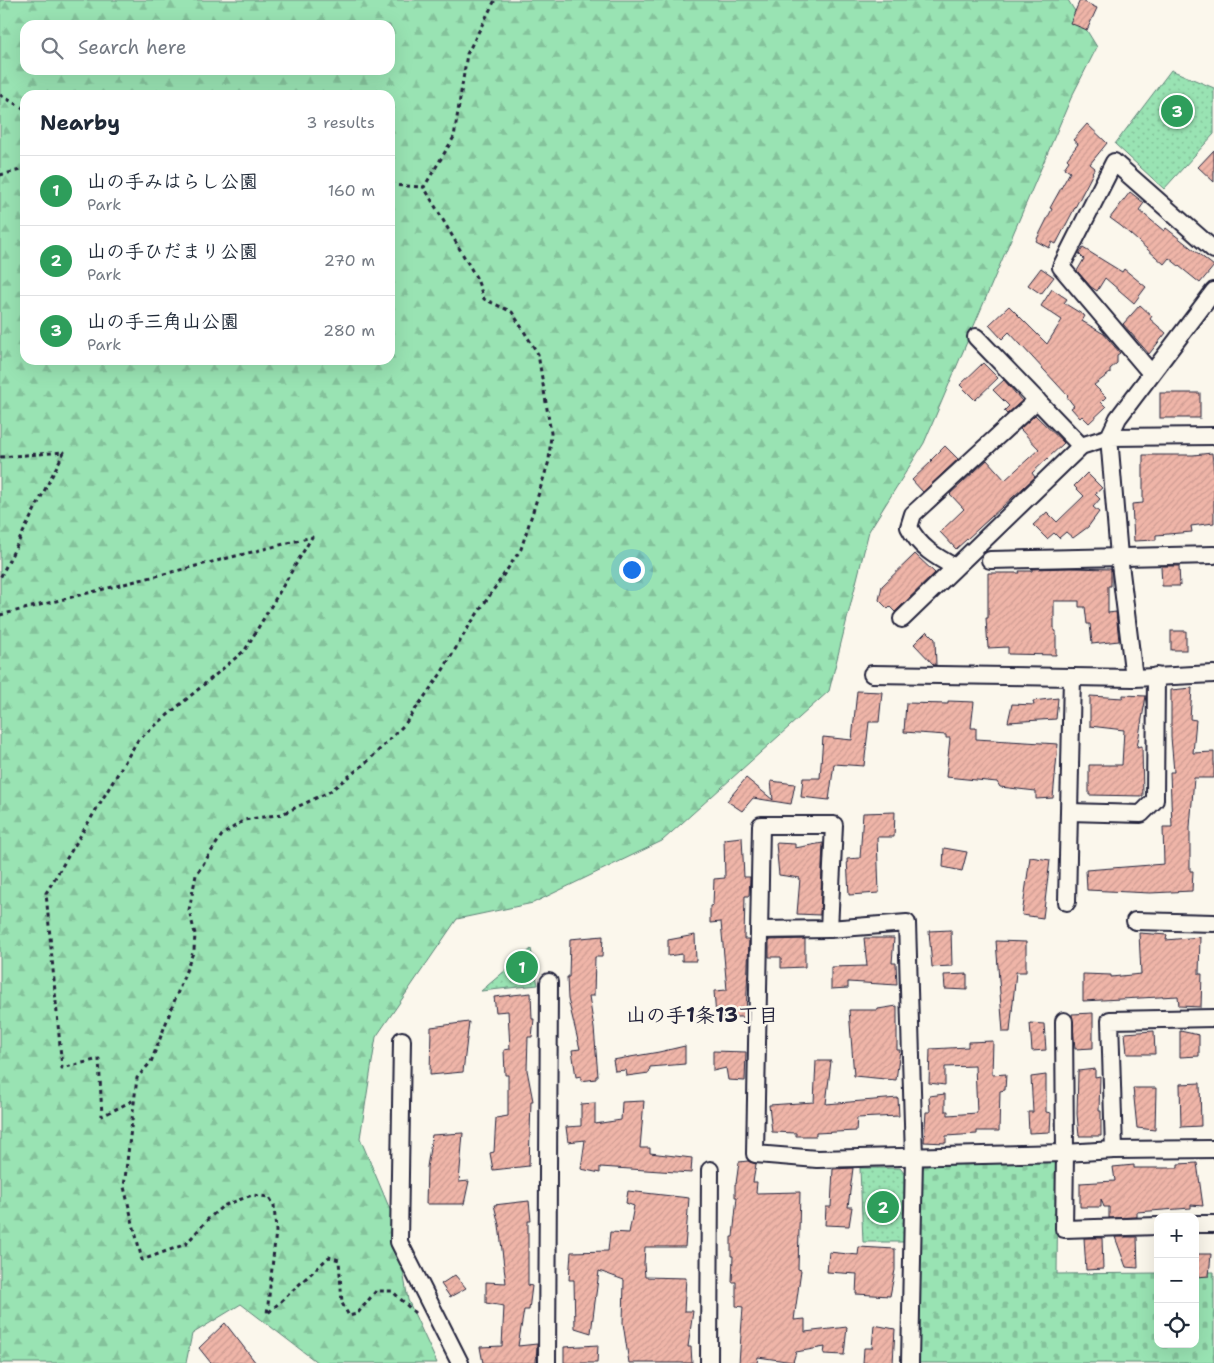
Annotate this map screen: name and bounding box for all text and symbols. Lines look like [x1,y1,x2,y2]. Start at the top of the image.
search box [20,20,395,75]
icon: search [38,34,66,62]
text: Search here [78,35,187,60]
pin: 3 [1161,92,1193,130]
text: Nearby [40,109,120,137]
text: 3 results [306,112,375,133]
text: 山の手みはらし公園 [87,169,258,194]
text: 1 [52,180,60,201]
text: 160 m [328,180,375,201]
text: Park [87,194,121,215]
text: 山の手ひだまり公園 [87,239,258,264]
text: 2 [50,250,62,271]
text: 270 m [324,250,375,271]
text: Park [87,264,121,285]
text: 山の手三角山公園 [87,309,239,334]
text: 3 [50,320,62,341]
text: 280 m [323,320,375,341]
text: Park [87,334,121,355]
your location [619,557,645,583]
pin: 1 [506,948,538,986]
district label: 山の手1条13丁目 [626,1002,778,1028]
pin: 2 [867,1188,899,1226]
map controls [1154,1213,1199,1348]
button: + [1154,1213,1199,1258]
button: − [1154,1258,1199,1303]
button: locate [1154,1303,1199,1348]

